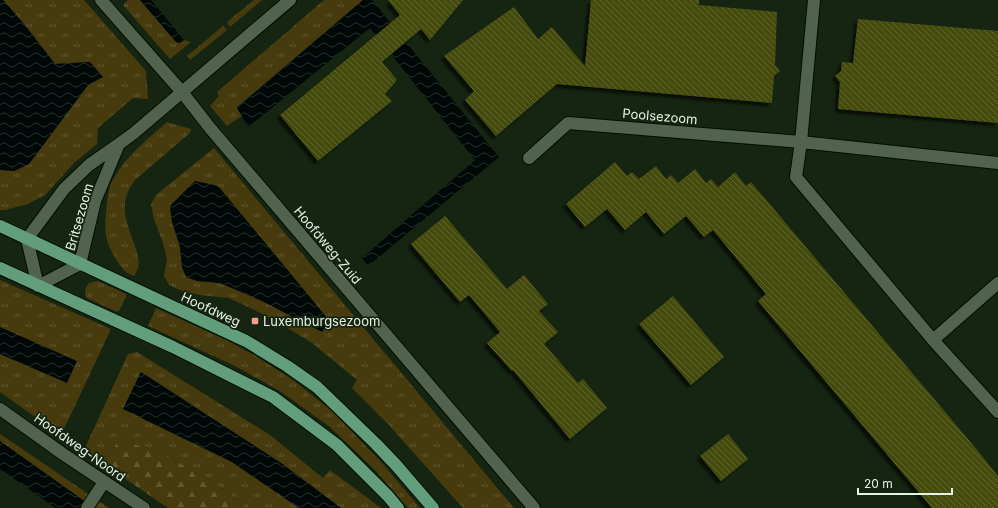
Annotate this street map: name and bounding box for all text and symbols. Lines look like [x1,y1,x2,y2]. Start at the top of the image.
street label: Poolsezoom [622,105,698,127]
street label: Britsezoom [62,182,96,252]
street label: Hoofdweg-Zuid [291,203,365,287]
street label: Hoofdweg [179,288,243,330]
place label: Luxemburgsezoom [263,313,380,329]
marker: Luxemburgsezoom [250,316,260,326]
street label: Hoofdweg-Noord [31,410,129,484]
scale bar [858,470,952,496]
text: 20 m [864,476,893,491]

